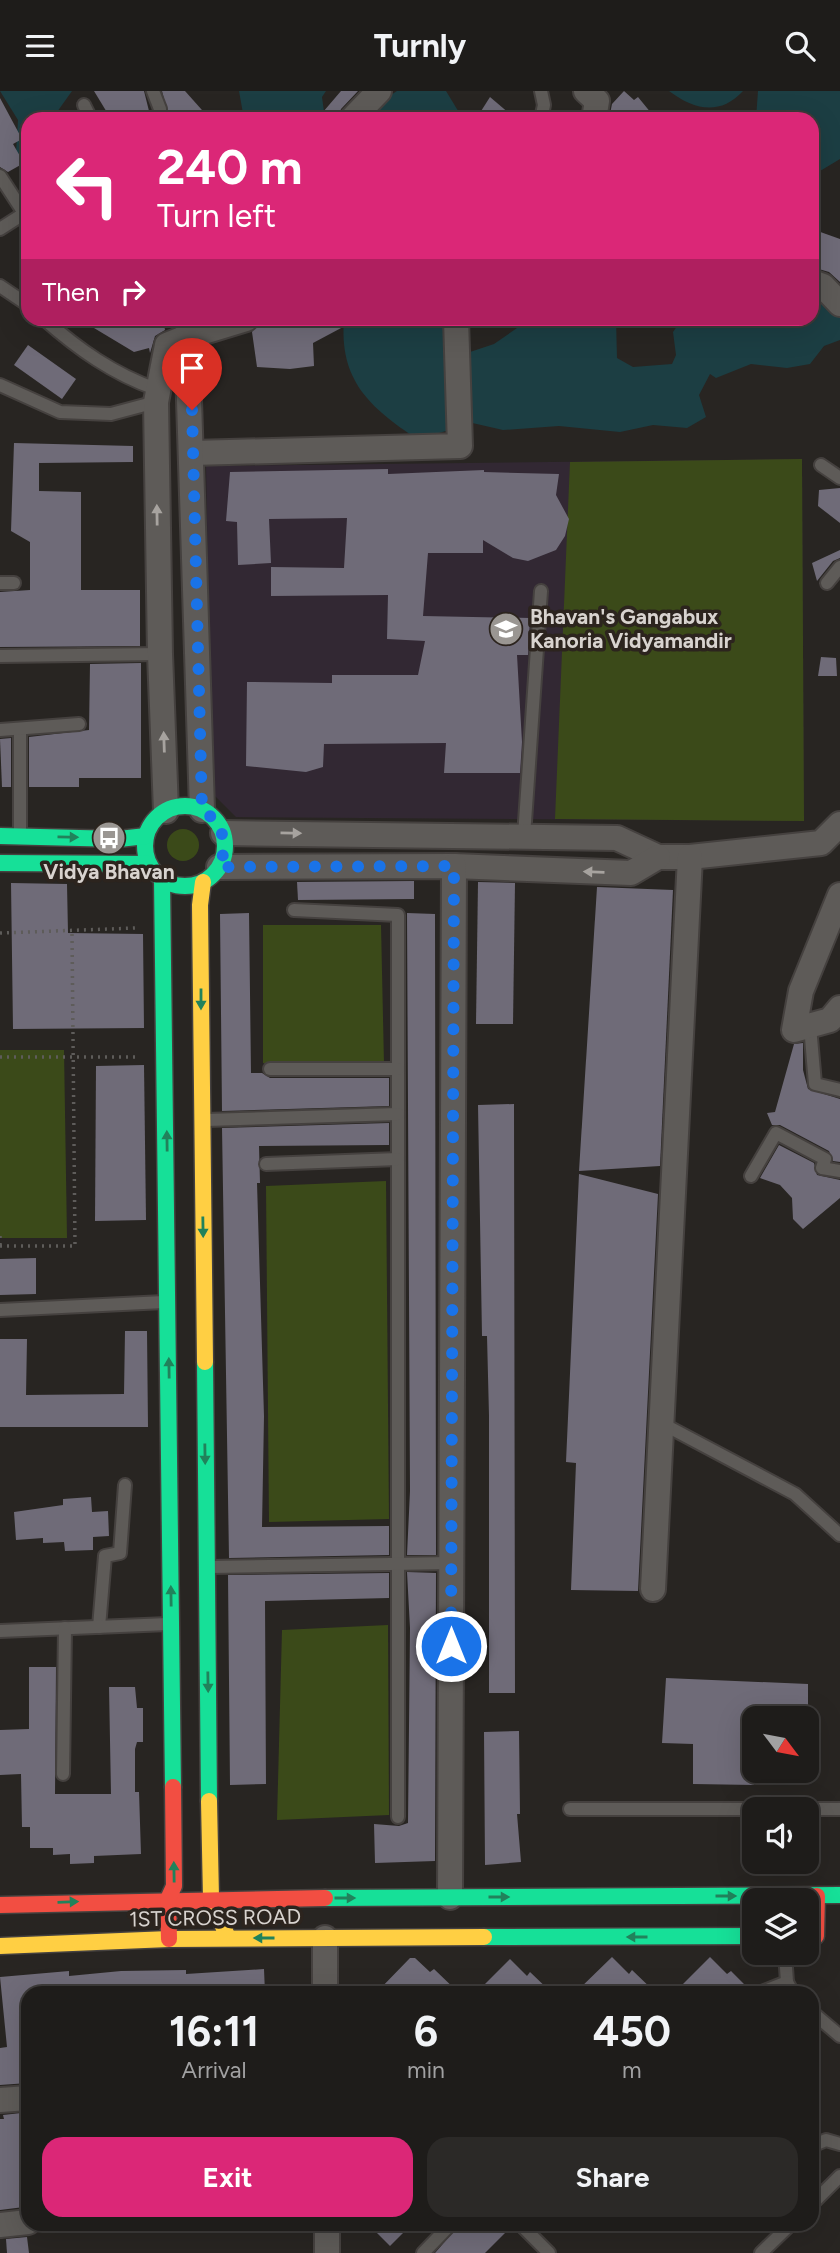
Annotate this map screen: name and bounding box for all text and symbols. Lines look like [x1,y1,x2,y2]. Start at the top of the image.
icon: menu [21,27,59,65]
text: Turnly [374,27,466,65]
icon: search [781,27,819,65]
text: 240 m [157,137,303,196]
icon: left [42,140,133,231]
text: Turn left [157,197,276,235]
icon: right [114,273,152,311]
text: Then [42,276,100,308]
pin [162,338,222,410]
icon: arrive [173,349,211,387]
one-way arrow [152,504,163,526]
place label: Bhavan's Gangabux Kanoria Vidyamandir [530,604,732,653]
school or university icon: Bhavan's Gangabux Kanoria Vidyamandir [487,610,525,648]
one-way arrow [158,731,169,753]
bus stop icon: Vidya Bhavan [90,819,128,857]
one-way arrow [280,828,302,839]
one-way arrow [57,832,79,843]
place label: Vidya Bhavan [43,859,175,884]
one-way arrow [583,866,605,877]
one-way arrow [195,988,207,1010]
one-way arrow [161,1129,173,1151]
one-way arrow [197,1216,209,1238]
one-way arrow [163,1357,175,1379]
one-way arrow [200,1443,211,1465]
one-way arrow [166,1584,177,1606]
position arrow [414,1609,488,1683]
one-way arrow [202,1671,214,1693]
north arrow [742,1706,819,1783]
map controls [742,1706,819,1965]
button: sound [742,1797,819,1874]
one-way arrow [168,1861,180,1883]
button: layers [742,1888,819,1965]
one-way arrow [715,1890,737,1902]
one-way arrow [488,1891,510,1903]
one-way arrow [334,1892,356,1904]
one-way arrow [57,1897,79,1908]
street label: 1ST CROSS ROAD [129,1904,301,1931]
one-way arrow [626,1931,648,1943]
one-way arrow [253,1932,275,1944]
text: 16:11 [169,2006,259,2057]
text: 6 [414,2006,438,2057]
text: 450 [593,2006,671,2057]
text: Arrival [182,2056,247,2084]
text: min [407,2056,445,2084]
text: m [622,2056,642,2084]
button: Exit [42,2137,413,2217]
button: Share [427,2137,798,2217]

